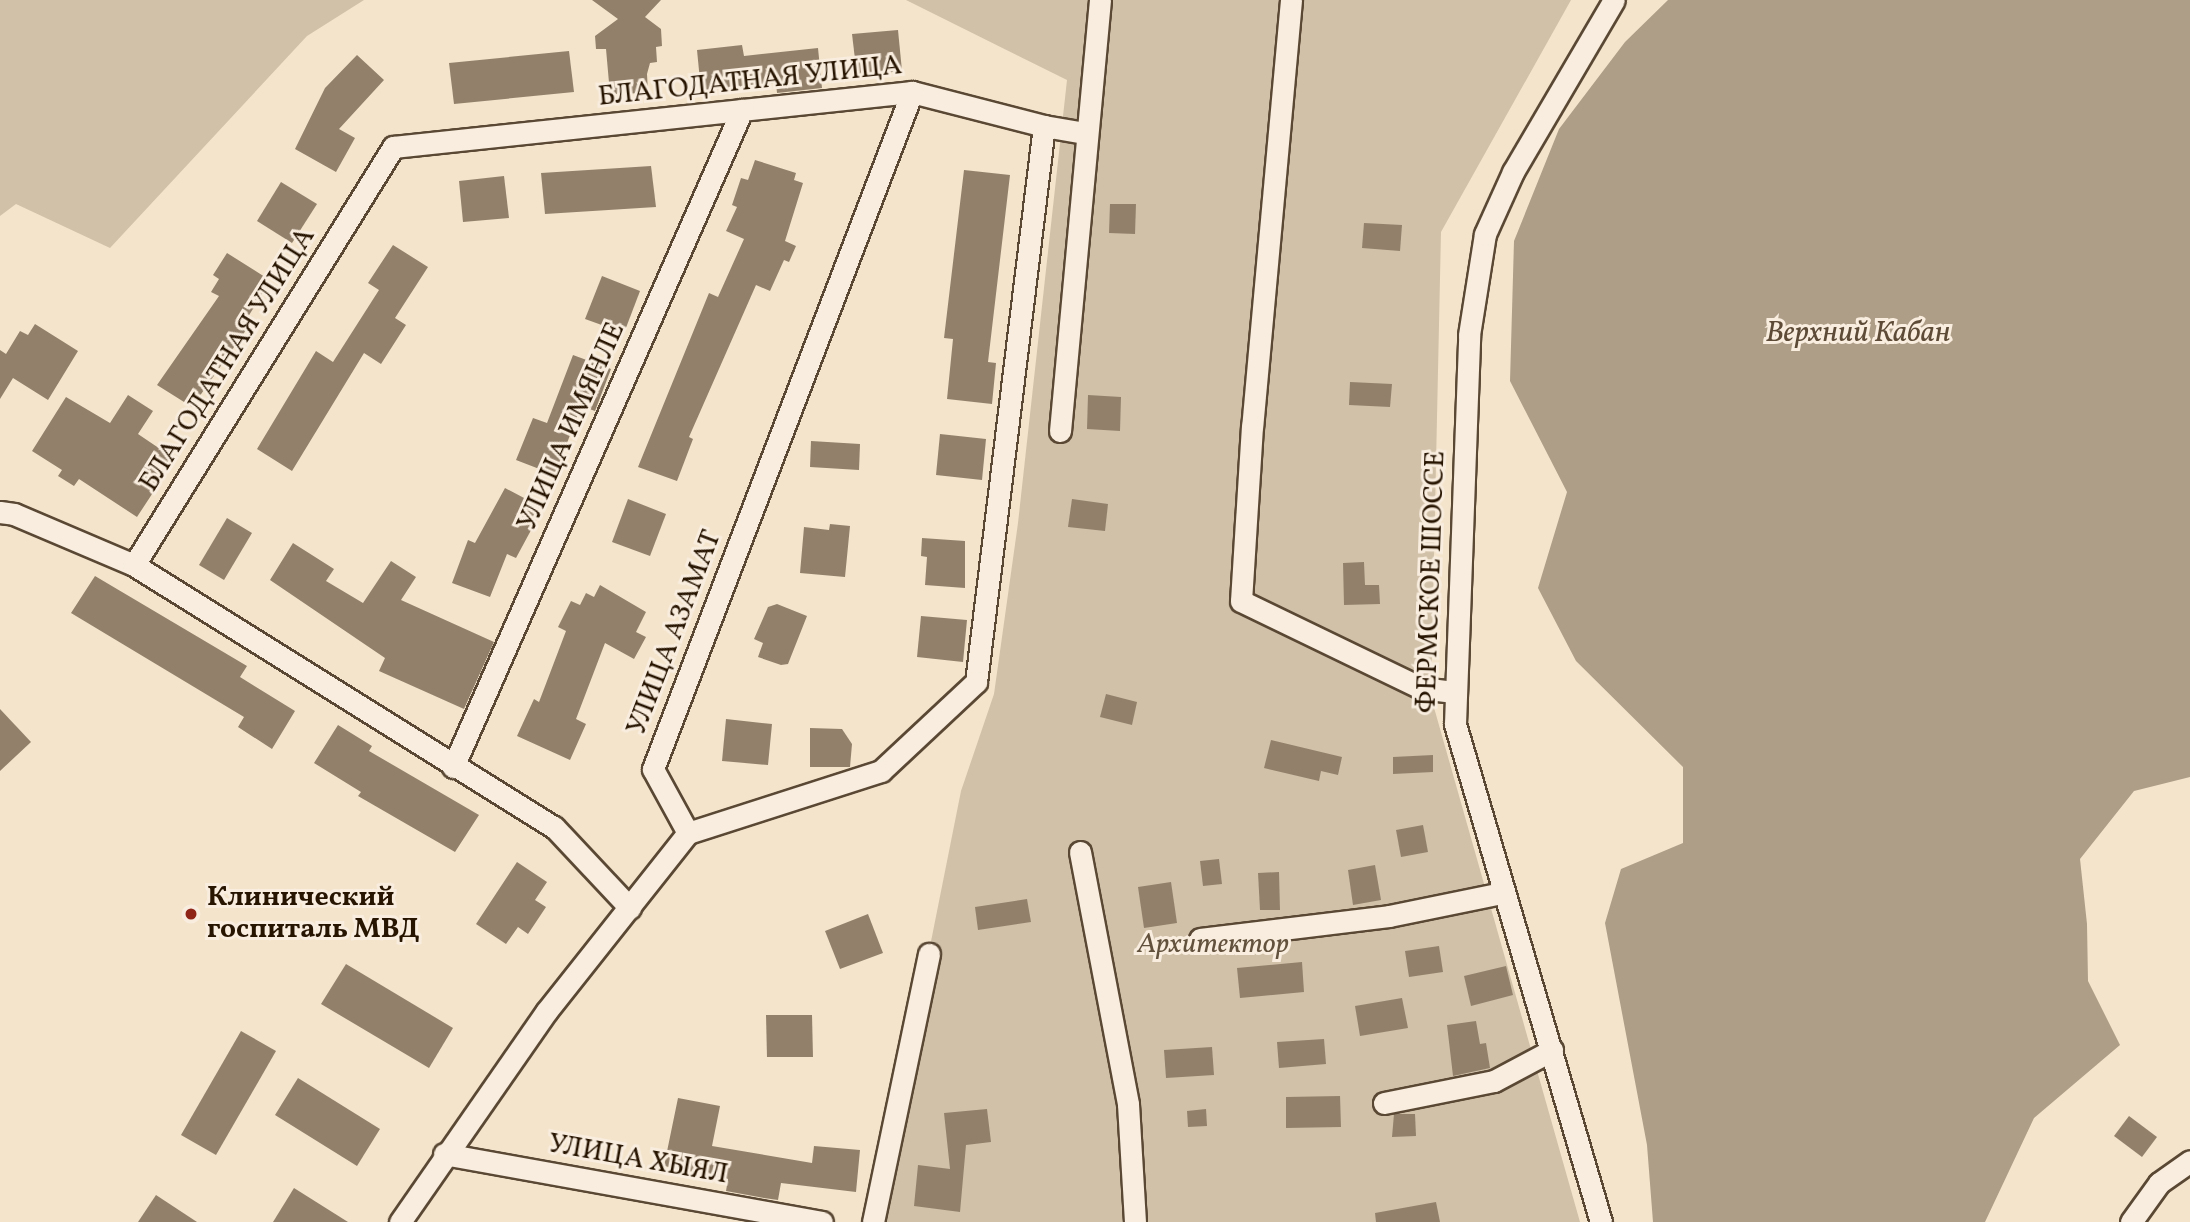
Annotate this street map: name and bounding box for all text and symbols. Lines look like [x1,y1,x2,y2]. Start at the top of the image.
street label: БЛАГОДАТНАЯ УЛИЦА [597,49,903,115]
street label: БЛАГОДАТНАЯ УЛИЦА [133,222,323,498]
water label: Верхний Кабан [1765,315,1951,351]
street label: УЛИЦА ИМЯНЛЕ [511,318,633,536]
street label: ФЕРМСКОЕ ШОССЕ [1411,450,1453,714]
street label: УЛИЦА АЗАМАТ [620,526,730,740]
place label: Клинический госпиталь МВД [207,881,420,947]
marker: Клинический госпиталь МВД [181,904,201,924]
park label: Архитектор [1137,928,1289,962]
street label: УЛИЦА ХЫЯЛ [546,1128,730,1192]

